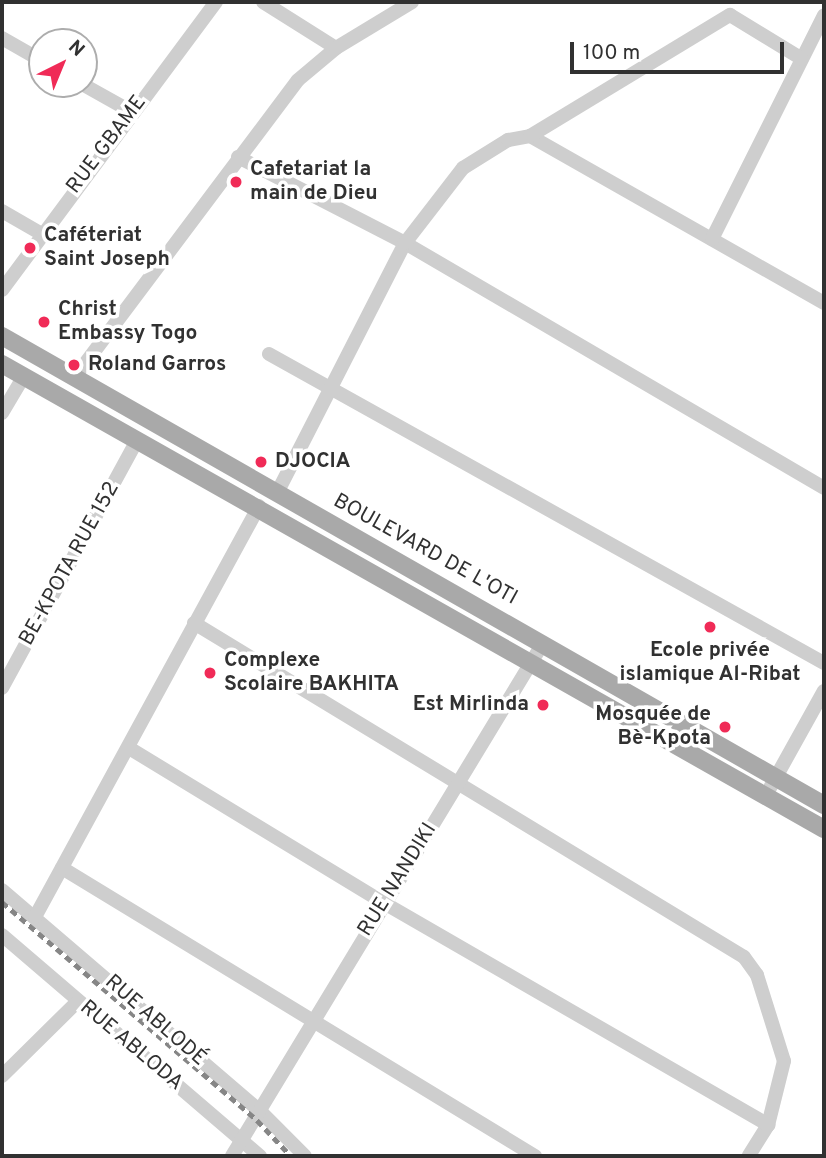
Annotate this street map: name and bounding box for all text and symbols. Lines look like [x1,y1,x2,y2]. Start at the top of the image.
north arrow [28,28,98,98]
scale bar [574,28,788,72]
text: N [63,36,89,63]
text: 100 m [583,40,640,67]
street label: RUE GBAME [62,91,152,199]
place label: Cafetariat la main de Dieu [250,157,378,207]
marker: Cafetariat la main de Dieu [228,174,244,190]
place label: Caféteriat Saint Joseph [44,223,170,273]
marker: Caféteriat Saint Joseph [22,240,38,256]
place label: Christ Embassy Togo [58,297,197,347]
marker: Christ Embassy Togo [36,314,52,330]
place label: Roland Garros [88,352,226,378]
marker: Roland Garros [66,357,82,373]
place label: DJOCIA [275,449,351,475]
marker: DJOCIA [253,454,269,470]
street label: BE-KPOTA RUE 152 [14,478,126,650]
street label: BOULEVARD DE L'OTI [328,489,522,611]
marker: Ecole privée islamique Al-Ribat [702,619,718,635]
place label: Ecole privée islamique Al-Ribat [619,638,801,688]
place label: Complexe Scolaire BAKHITA [224,648,399,698]
marker: Complexe Scolaire BAKHITA [202,665,218,681]
place label: Est Mirlinda [413,692,529,718]
marker: Est Mirlinda [535,697,551,713]
place label: Mosquée de Bè-Kpota [595,702,711,752]
marker: Mosquée de Bè-Kpota [717,719,733,735]
street label: RUE NANDIKI [353,819,443,941]
street label: RUE ABLODÉ [99,970,211,1072]
street label: RUE ABLODA [74,995,188,1097]

